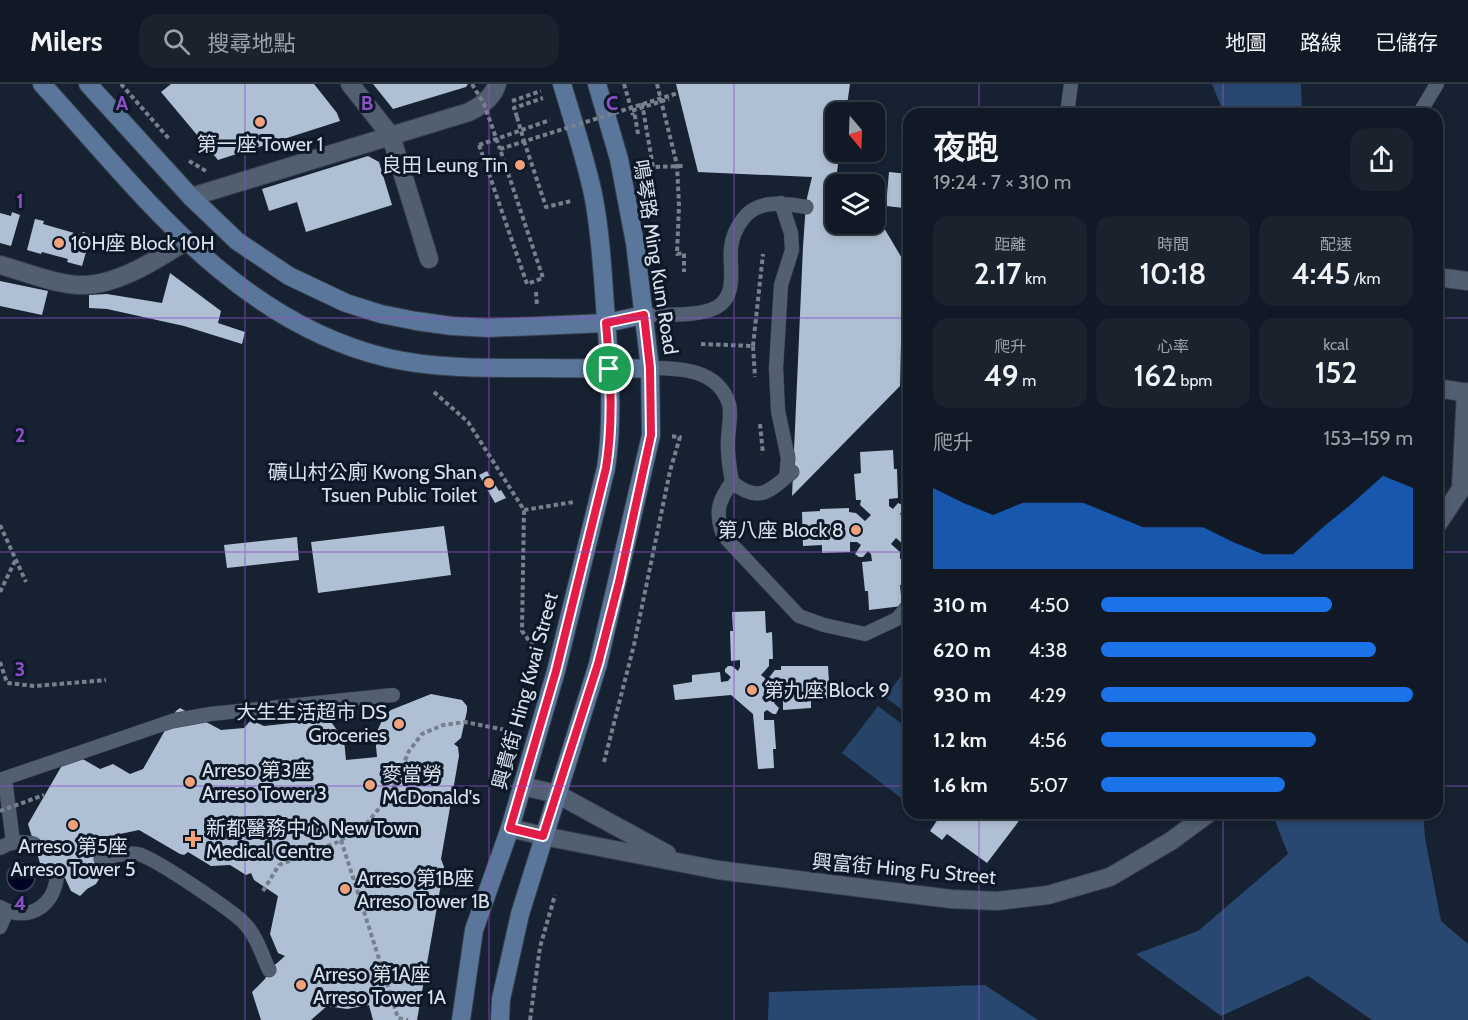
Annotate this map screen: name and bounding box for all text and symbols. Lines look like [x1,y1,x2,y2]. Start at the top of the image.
search box [139,14,559,68]
text: Milers [30,24,103,58]
icon: search [160,25,193,58]
text: 搜尋地點 [208,30,296,57]
text: 地圖 [1225,30,1267,55]
text: 路線 [1300,30,1342,55]
text: 已儲存 [1375,30,1438,55]
text: A [116,91,129,115]
text: B [361,91,373,115]
text: C [606,91,618,115]
north arrow [825,102,885,162]
map controls [825,102,885,234]
marker: 第一座 Tower 1 [253,115,267,129]
text: 夜跑 [933,127,999,167]
button: share [1350,128,1413,191]
place label: 第一座 Tower 1 [197,132,323,156]
place label: 良田 Leung Tin [381,153,508,177]
marker: 良田 Leung Tin [513,158,527,172]
street label: 鳴琴路 Ming Kum Road [629,158,683,356]
text: 19:24 · 7 × 310 m [933,170,1071,194]
button: layers [825,174,885,234]
text: 1 [16,189,24,213]
place label: 10H座 Block 10H [71,231,215,255]
text: 距離 [994,235,1026,254]
text: 時間 [1157,235,1189,254]
text: 配速 [1320,235,1352,254]
marker: 10H座 Block 10H [52,236,66,250]
text: 2.17 [974,255,1021,292]
text: 10:18 [1140,255,1206,292]
text: 4:45 [1292,255,1351,292]
text: km [1021,269,1046,288]
text: /km [1351,269,1380,288]
text: kcal [1323,335,1349,354]
text: 爬升 [994,337,1026,356]
text: 心率 [1157,337,1189,356]
pin [583,343,634,394]
icon: arrive [592,352,625,385]
text: 152 [1315,354,1357,391]
text: 49 [984,357,1019,394]
text: 162 [1134,357,1177,394]
text: m [1019,371,1036,390]
text: bpm [1177,371,1212,390]
text: 2 [15,423,25,447]
text: 153–159 m [1324,426,1413,450]
text: 爬升 [933,430,973,454]
place label: 礦山村公廁 Kwong Shan Tsuen Public Toilet [268,460,477,507]
marker: 礦山村公廁 Kwong Shan Tsuen Public Toilet [482,476,496,490]
place label: 第八座 Block 8 [717,518,844,542]
marker: 第八座 Block 8 [849,523,863,537]
street label: 興貴街 Hing Kwai Street [487,590,563,792]
text: 310 m [933,593,987,617]
text: 4:50 [1029,593,1070,617]
text: 620 m [933,638,991,662]
text: 4:38 [1029,638,1068,662]
text: 3 [15,657,25,681]
place label: 第九座 Block 9 [764,678,890,702]
marker: 第九座 Block 9 [745,683,759,697]
text: 930 m [933,683,991,707]
text: 4:29 [1029,683,1067,707]
place label: 大生生活超市 DS Groceries [236,700,387,747]
marker: 大生生活超市 DS Groceries [392,717,406,731]
text: 1.2 km [933,728,987,752]
text: 4:56 [1029,728,1067,752]
place label: Arreso 第3座 Arreso Tower 3 [202,758,327,805]
place label: 麥當勞 McDonald's [382,762,480,809]
text: 1.6 km [933,773,988,797]
text: 5:07 [1029,773,1068,797]
marker: Arreso 第3座 Arreso Tower 3 [183,775,197,789]
marker: 麥當勞 McDonald's [363,778,377,792]
place label: 新都醫務中心 New Town Medical Centre [206,816,419,863]
marker: Arreso 第5座 Arreso Tower 5 [66,818,80,832]
marker: 新都醫務中心 New Town Medical Centre [184,830,202,848]
place label: Arreso 第5座 Arreso Tower 5 [11,834,135,881]
street label: 興富街 Hing Fu Street [811,849,997,889]
place label: Arreso 第1B座 Arreso Tower 1B [357,866,490,913]
marker: Arreso 第1B座 Arreso Tower 1B [338,882,352,896]
text: 4 [14,891,26,915]
place label: Arreso 第1A座 Arreso Tower 1A [313,962,447,1009]
marker: Arreso 第1A座 Arreso Tower 1A [294,978,308,992]

